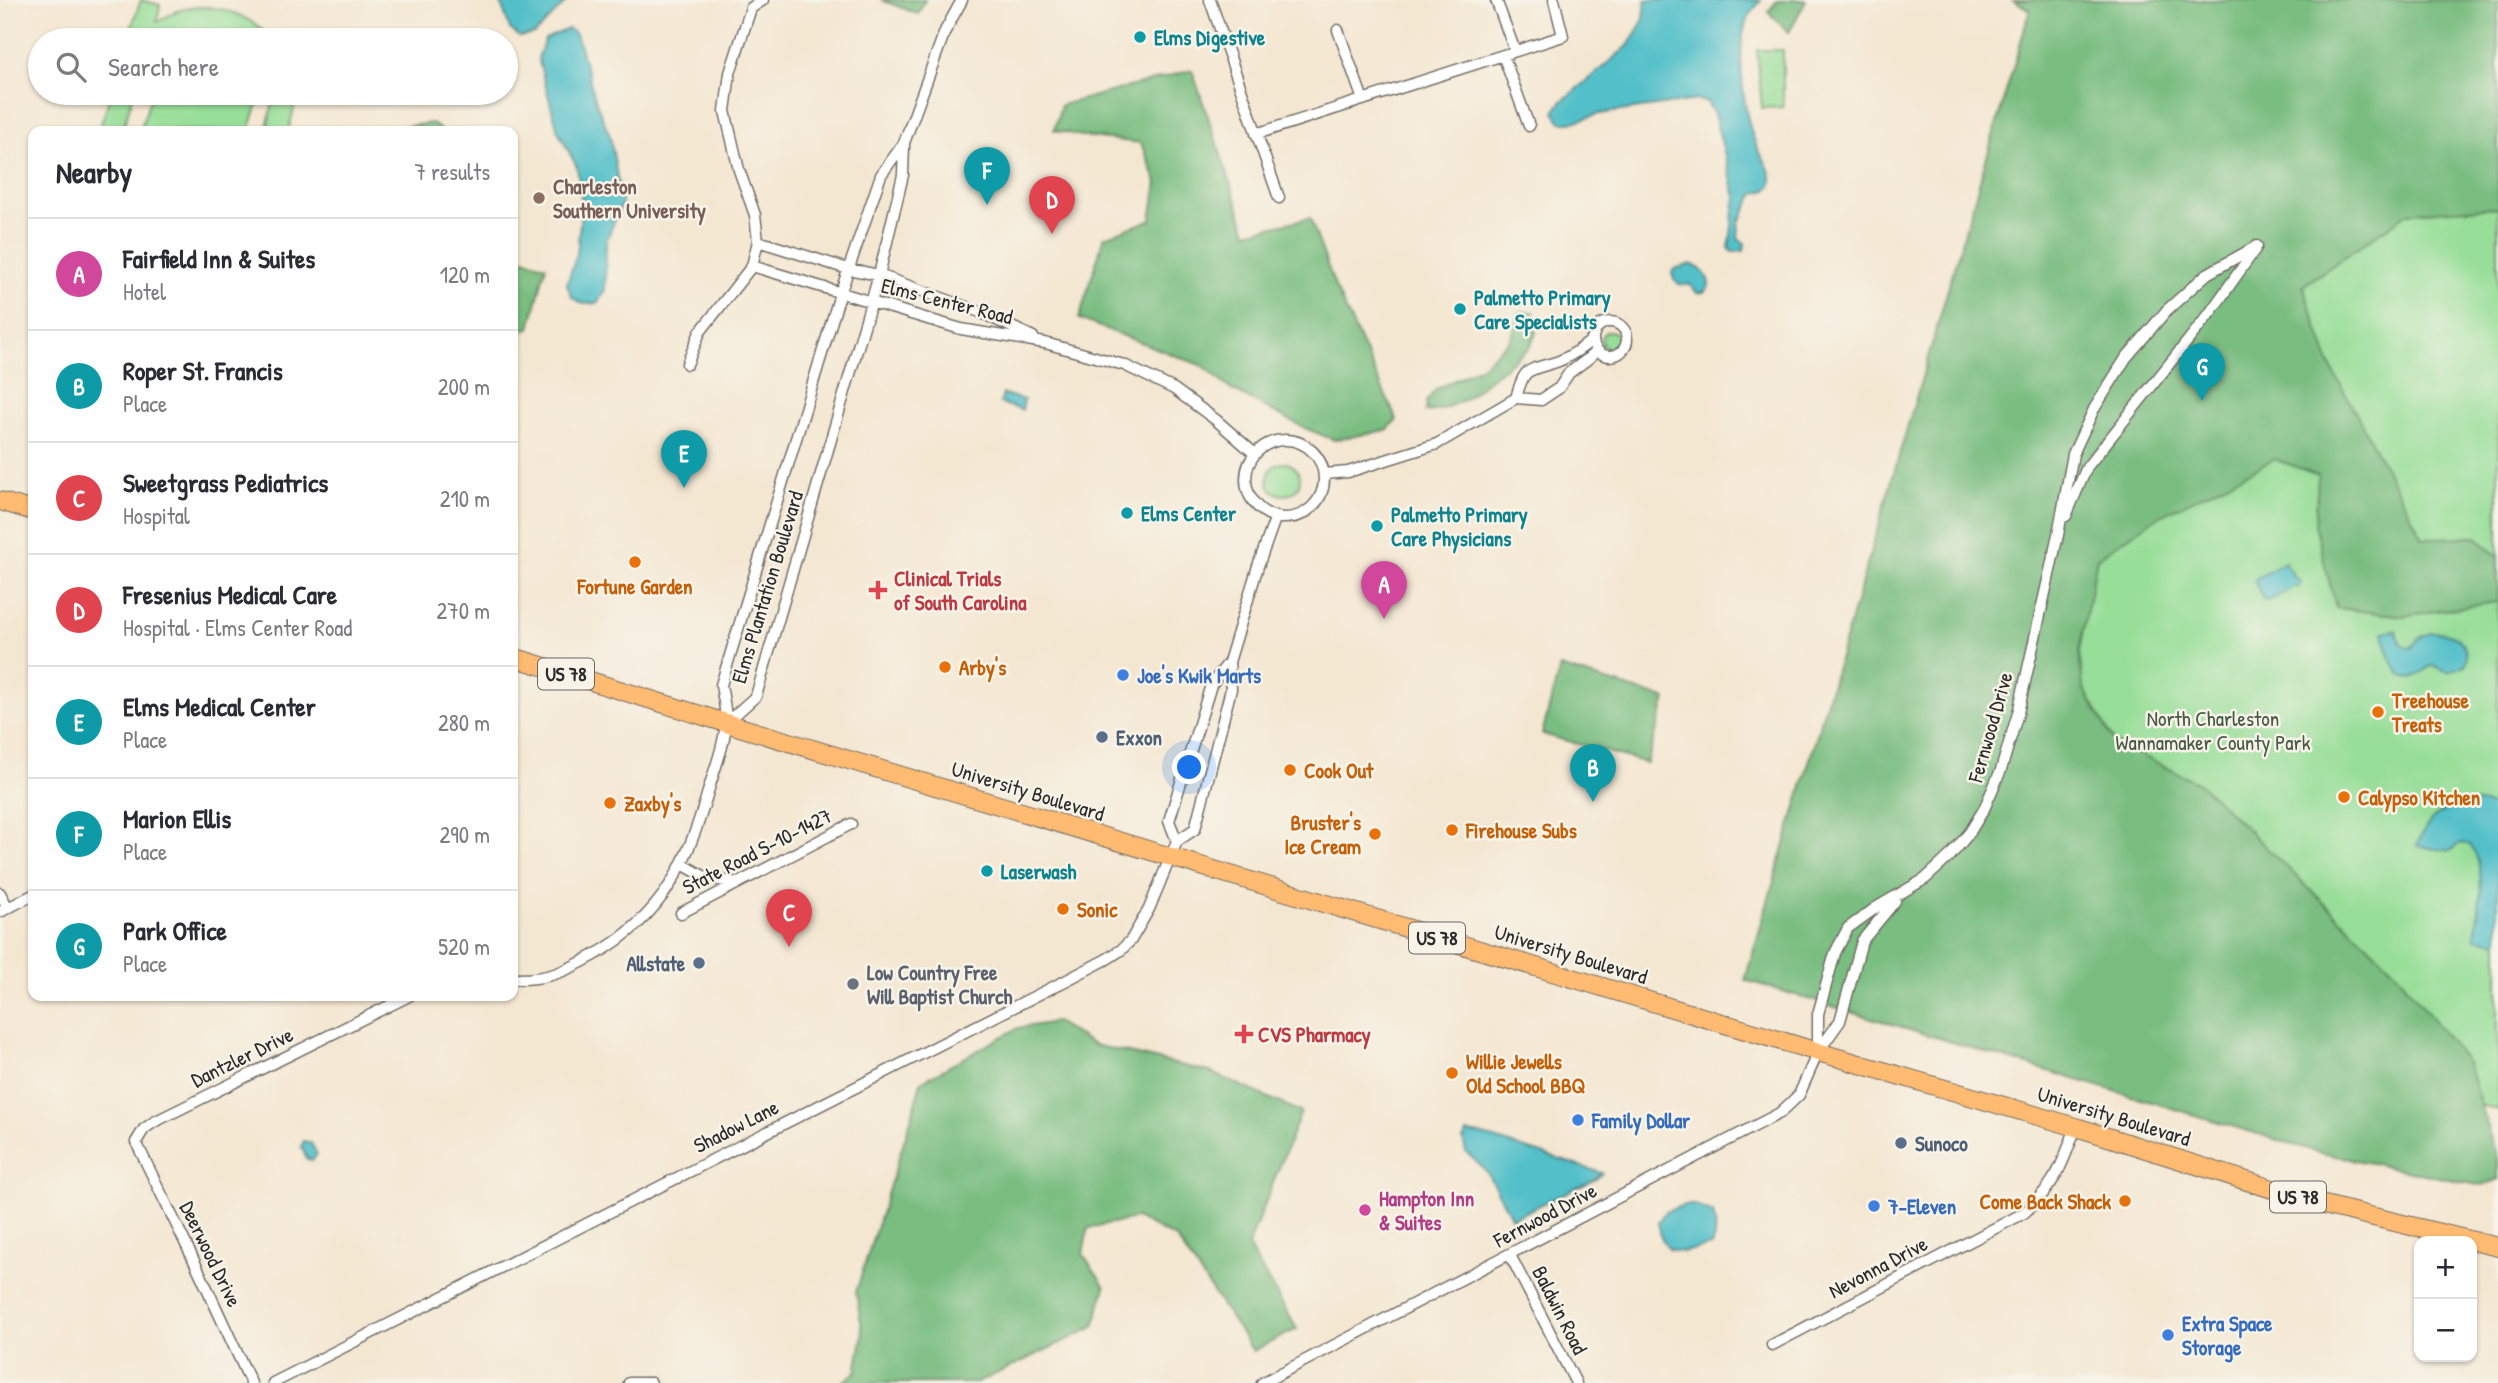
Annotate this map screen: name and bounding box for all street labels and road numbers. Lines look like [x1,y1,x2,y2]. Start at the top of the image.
street label: Elms Center Road [878,271,1016,331]
street label: Elms Plantation Boulevard [724,487,810,687]
road number: US 78 [538,659,594,690]
street label: Fernwood Drive [1960,669,2020,786]
street label: University Boulevard [948,754,1108,828]
street label: State Road S-10-1427 [677,801,837,901]
street label: University Boulevard [1491,917,1651,991]
road number: US 78 [1409,922,1465,954]
street label: Dantzler Drive [186,1020,298,1094]
street label: University Boulevard [2034,1079,2194,1153]
street label: Shadow Lane [689,1092,783,1160]
street label: Fernwood Drive [1487,1176,1602,1255]
road number: US 78 [2270,1182,2326,1212]
street label: Deerwood Drive [173,1196,249,1312]
street label: Nevonna Drive [1824,1229,1932,1305]
street label: Baldwin Road [1525,1261,1595,1359]

